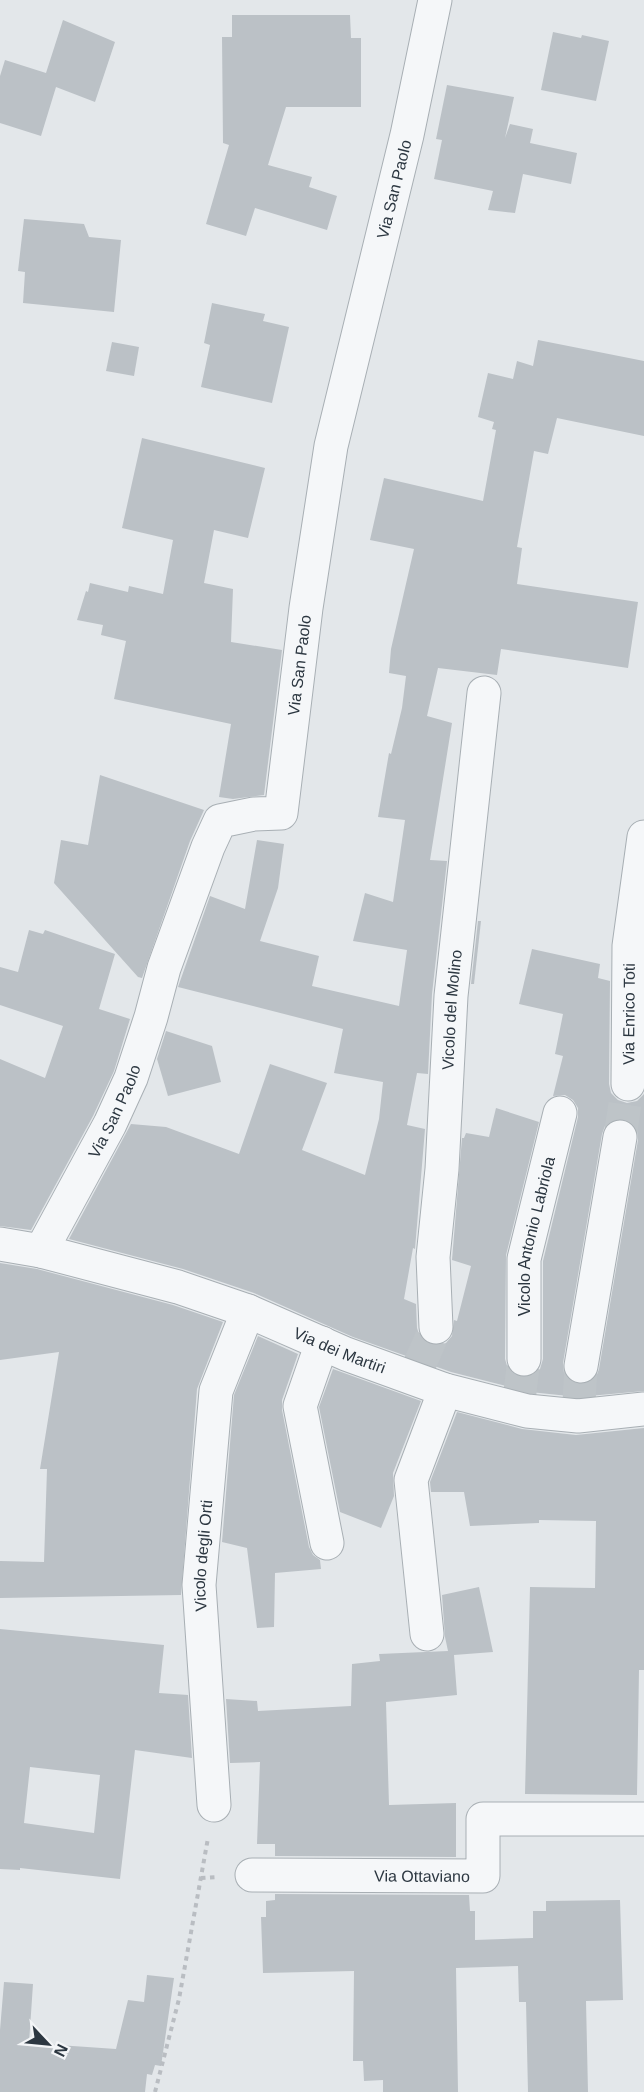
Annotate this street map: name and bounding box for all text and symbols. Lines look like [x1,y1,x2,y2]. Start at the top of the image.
street label: Via San Paolo [374,138,414,240]
street label: Via San Paolo [284,614,314,716]
street label: Vicolo del Molino [439,949,465,1070]
street label: Via Enrico Toti [620,963,637,1065]
street label: Via San Paolo [85,1062,143,1161]
street label: Vicolo Antonio Labriola [516,1155,557,1316]
street label: Via dei Martiri [291,1324,388,1376]
street label: Vicolo degli Orti [190,1499,215,1612]
street label: Via Ottaviano [374,1867,470,1884]
north arrow [18,2014,78,2074]
text: N [51,2041,71,2059]

